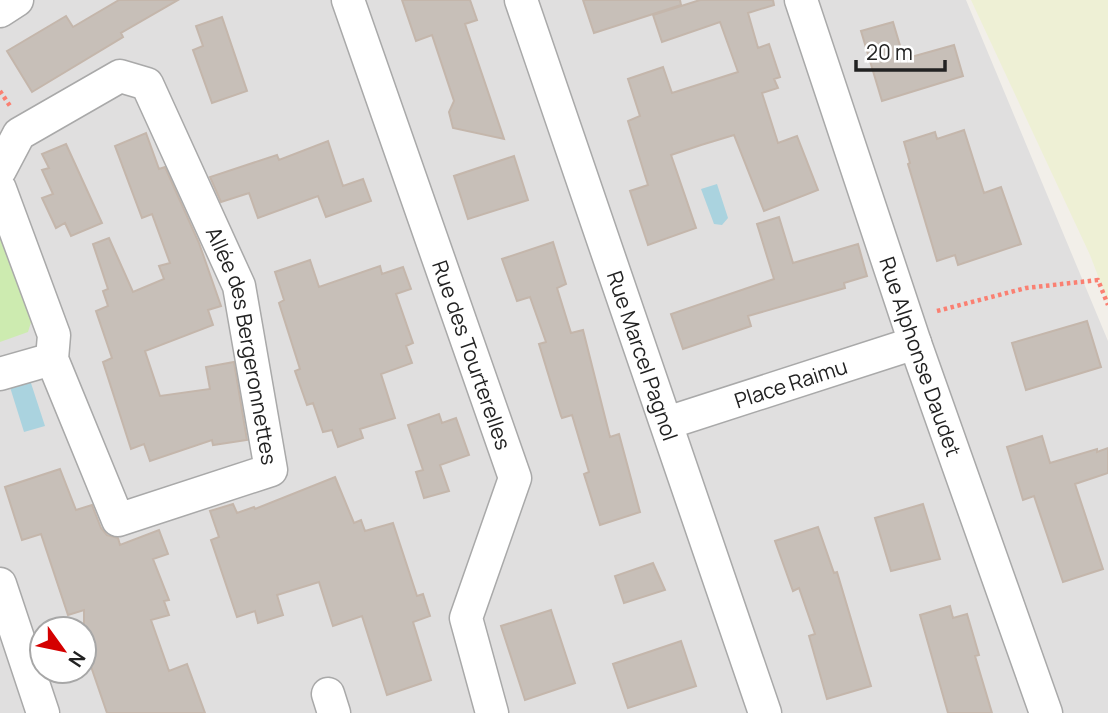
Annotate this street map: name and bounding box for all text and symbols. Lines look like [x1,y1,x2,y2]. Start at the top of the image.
scale bar [856,28,945,72]
text: 20 m [866,38,913,66]
street label: Allée des Bergeronnettes [200,222,284,467]
street label: Rue Alphonse Daudet [873,253,968,460]
street label: Rue des Tourterelles [426,257,518,453]
street label: Rue Marcel Pagnol [601,267,685,444]
street label: Place Raimu [731,352,851,414]
north arrow [28,615,98,685]
text: N [63,646,92,672]

